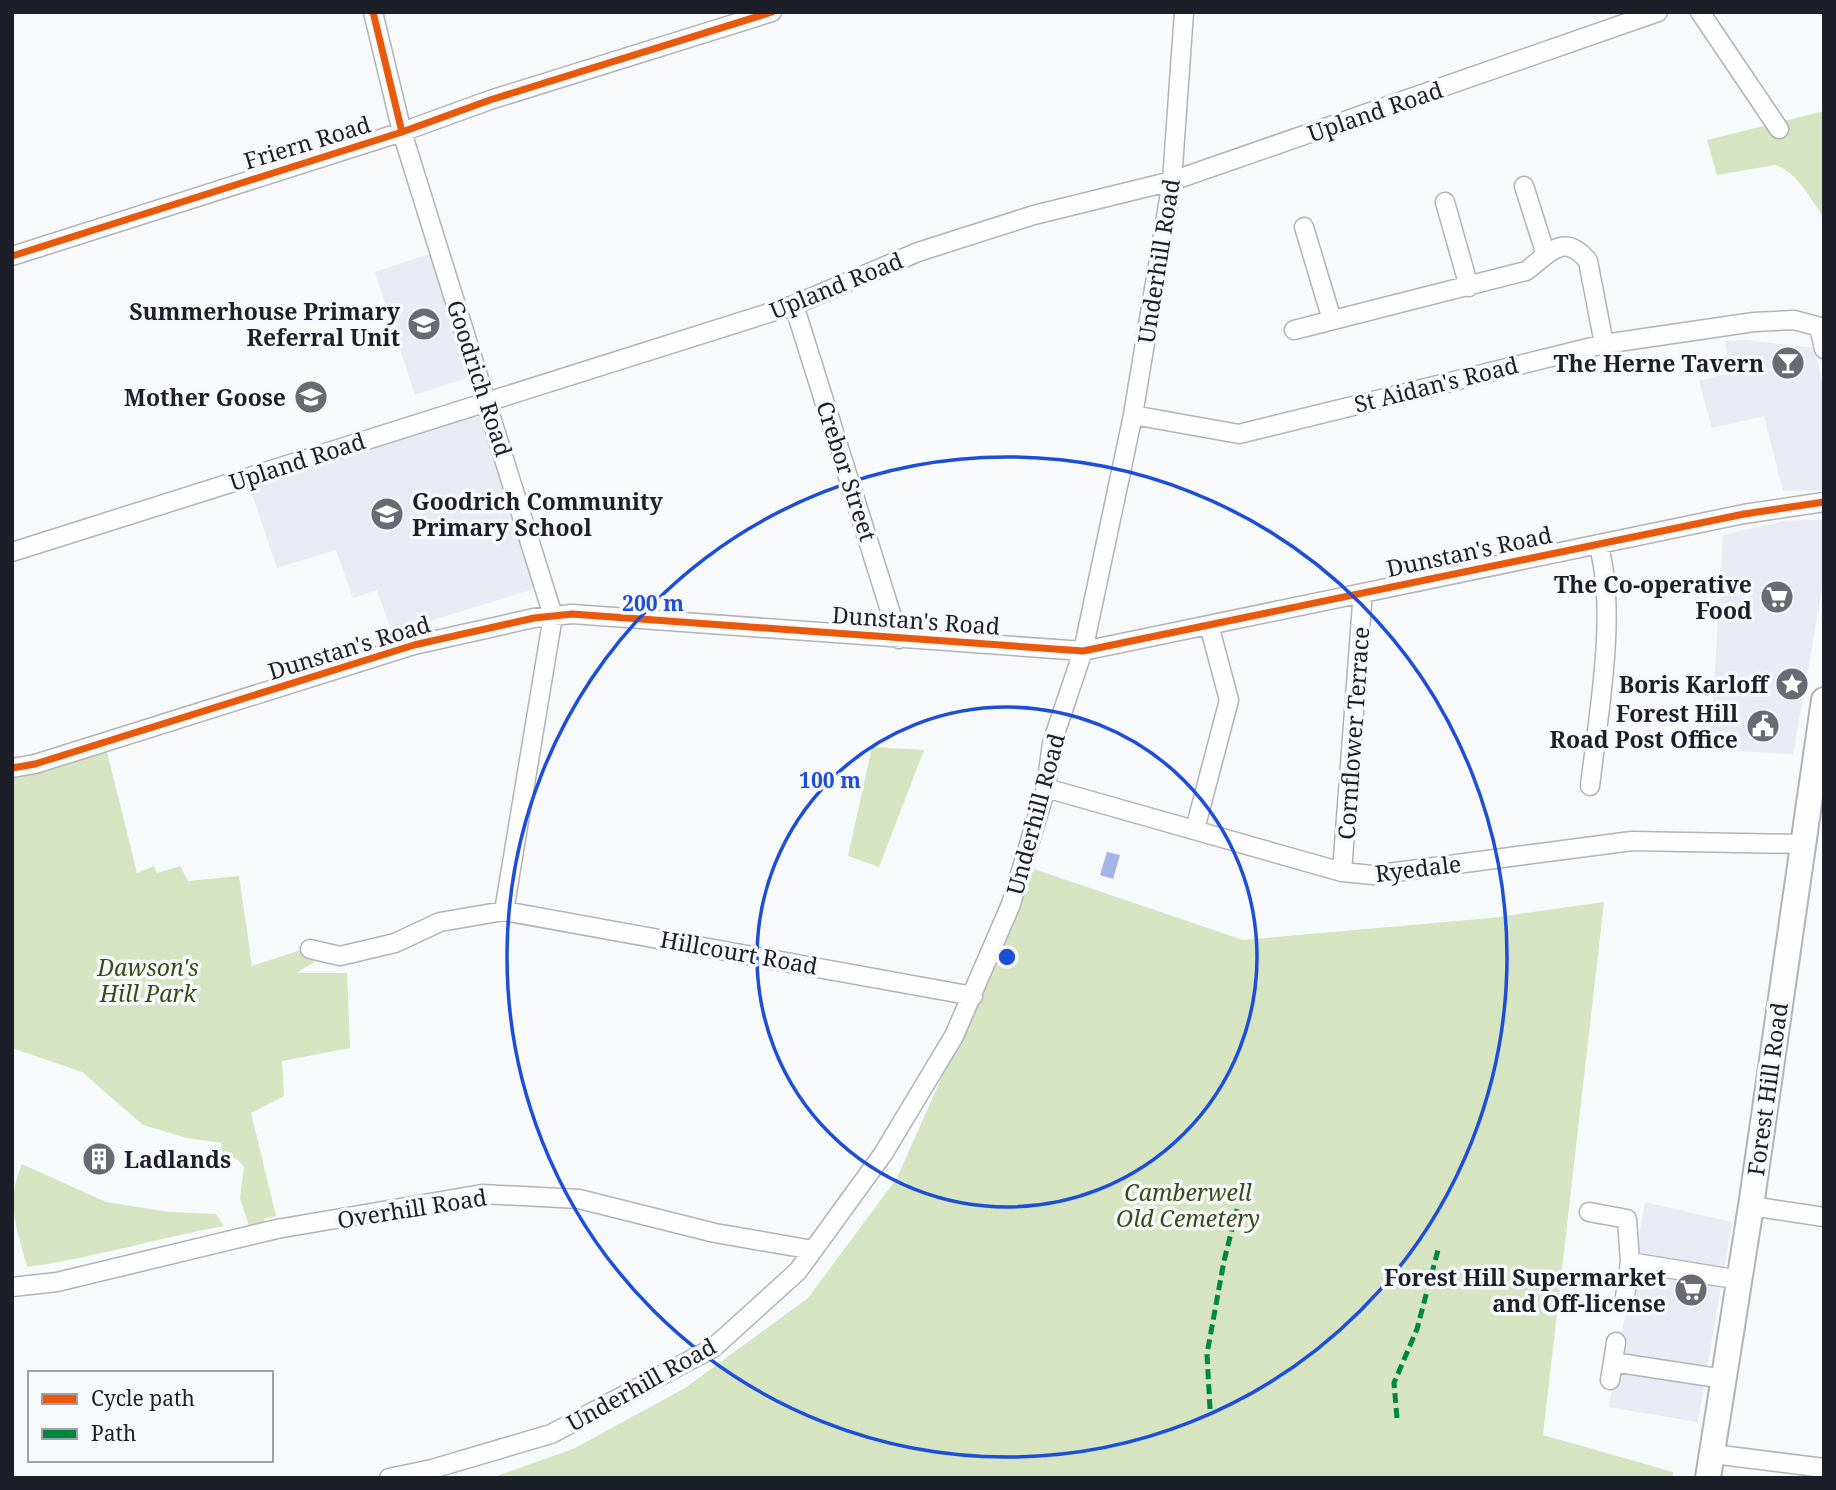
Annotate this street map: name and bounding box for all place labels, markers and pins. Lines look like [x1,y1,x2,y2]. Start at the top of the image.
place label: Summerhouse Primary Referral Unit [129,295,401,353]
school or university icon: Summerhouse Primary Referral Unit [405,305,443,343]
bar icon: The Herne Tavern [1769,344,1807,382]
place label: The Herne Tavern [1553,347,1764,379]
school or university icon: Mother Goose [292,378,330,416]
place label: Mother Goose [124,381,286,413]
place label: Goodrich Community Primary School [412,485,663,543]
school or university icon: Goodrich Community Primary School [368,495,406,533]
place label: The Co-operative Food [1554,568,1752,626]
supermarket icon: The Co-operative Food [1758,578,1796,616]
place icon: Boris Karloff [1773,665,1811,703]
place label: Boris Karloff [1619,668,1770,700]
place label: Forest Hill Road Post Office [1550,697,1738,755]
public building icon: Forest Hill Road Post Office [1744,707,1782,745]
centre of rings [995,945,1019,969]
building icon: Ladlands [80,1140,118,1178]
place label: Ladlands [124,1143,231,1175]
place label: Forest Hill Supermarket and Off-license [1384,1261,1666,1319]
supermarket icon: Forest Hill Supermarket and Off-license [1672,1271,1710,1309]

